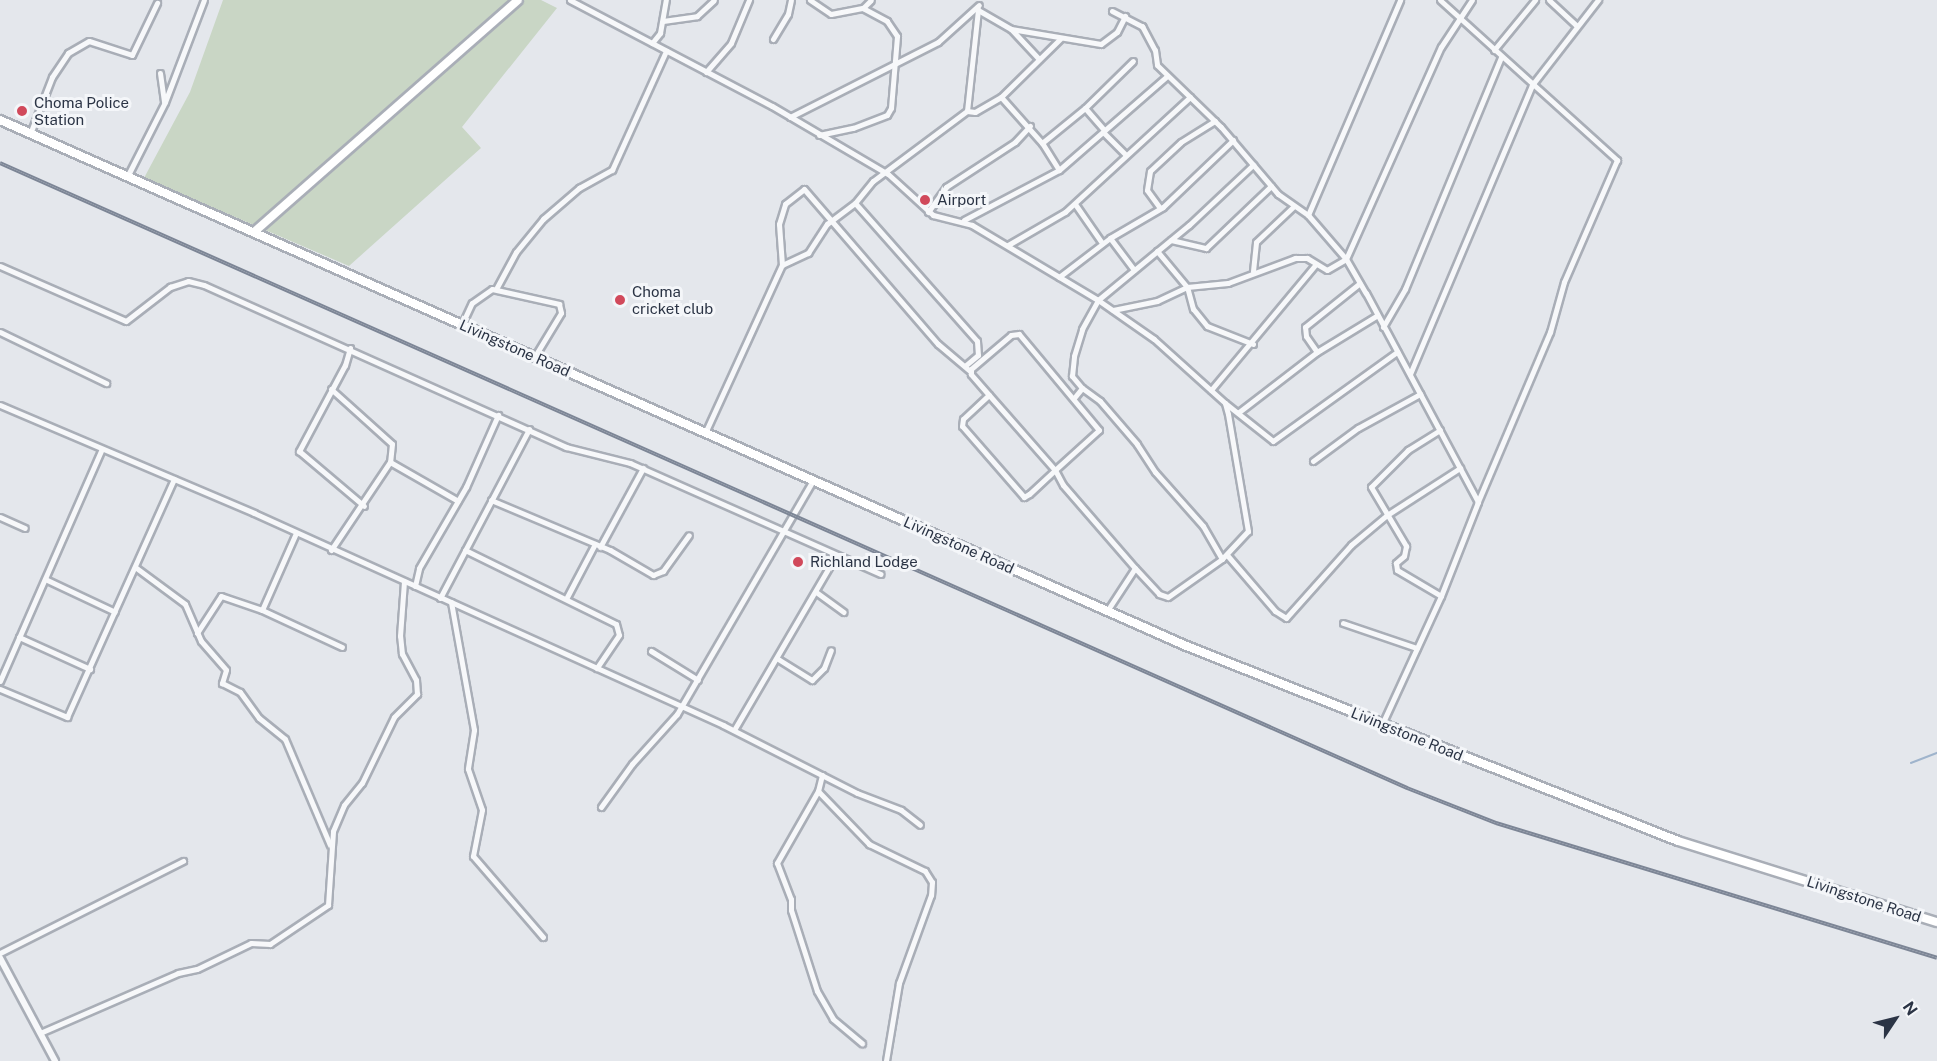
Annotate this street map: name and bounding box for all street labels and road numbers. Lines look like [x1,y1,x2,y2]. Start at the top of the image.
street label: Livingstone Road [457,316,573,380]
street label: Livingstone Road [901,513,1017,577]
street label: Livingstone Road [1348,703,1466,765]
street label: Livingstone Road [1804,872,1924,926]

